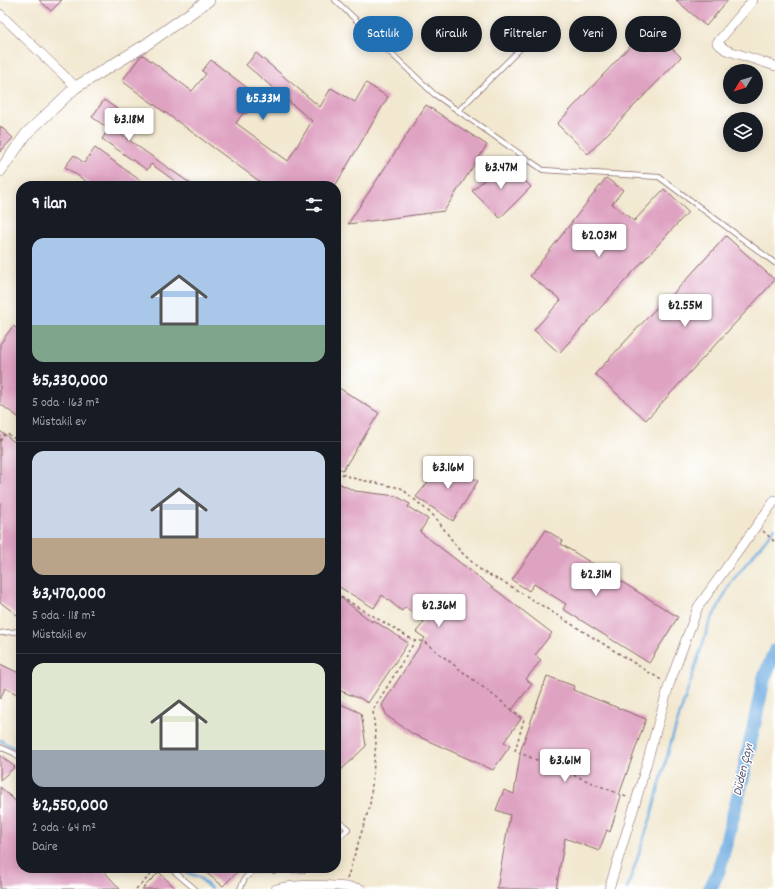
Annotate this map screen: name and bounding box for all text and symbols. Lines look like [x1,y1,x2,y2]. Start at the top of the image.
chip: Satılık [353,16,413,52]
chip: Kiralık [421,16,482,52]
chip: Filtreler [490,16,561,52]
chip: Yeni [569,16,617,52]
chip: Daire [625,16,681,52]
north arrow [723,64,763,104]
map controls [723,64,763,152]
pin: ₺5.33M [230,87,296,121]
text: ₺5.33M [246,90,280,109]
pin: ₺3.18M [96,108,162,142]
text: ₺3.18M [114,111,144,130]
button: layers [723,112,763,152]
pin: ₺3.47M [468,156,534,190]
text: ₺3.47M [484,159,518,178]
text: 9 ilan [32,193,67,217]
icon: filters [303,194,325,216]
pin: ₺2.03M [566,224,632,258]
text: ₺2.03M [581,227,617,246]
icon: home [143,264,215,336]
pin: ₺2.55M [652,294,718,328]
text: ₺2.55M [668,297,702,316]
text: ₺5,330,000 [32,370,108,394]
text: 5 oda · 163 m² [32,394,100,413]
text: Müstakil ev [32,413,87,432]
pin: ₺3.16M [415,456,481,490]
text: ₺3.16M [432,459,464,478]
icon: home [143,477,215,549]
pin: ₺2.31M [563,563,629,597]
text: ₺2.31M [580,566,612,585]
text: ₺3,470,000 [32,583,106,607]
pin: ₺2.36M [406,594,472,628]
text: ₺2.36M [422,597,456,616]
text: 5 oda · 118 m² [32,607,95,626]
text: Müstakil ev [32,626,87,645]
icon: home [143,689,215,761]
water label: Düden Çayı [729,741,760,798]
pin: ₺3.61M [532,749,598,783]
text: ₺3.61M [549,752,581,771]
text: ₺2,550,000 [32,795,108,819]
text: 2 oda · 64 m² [32,819,96,838]
text: Daire [32,838,58,857]

